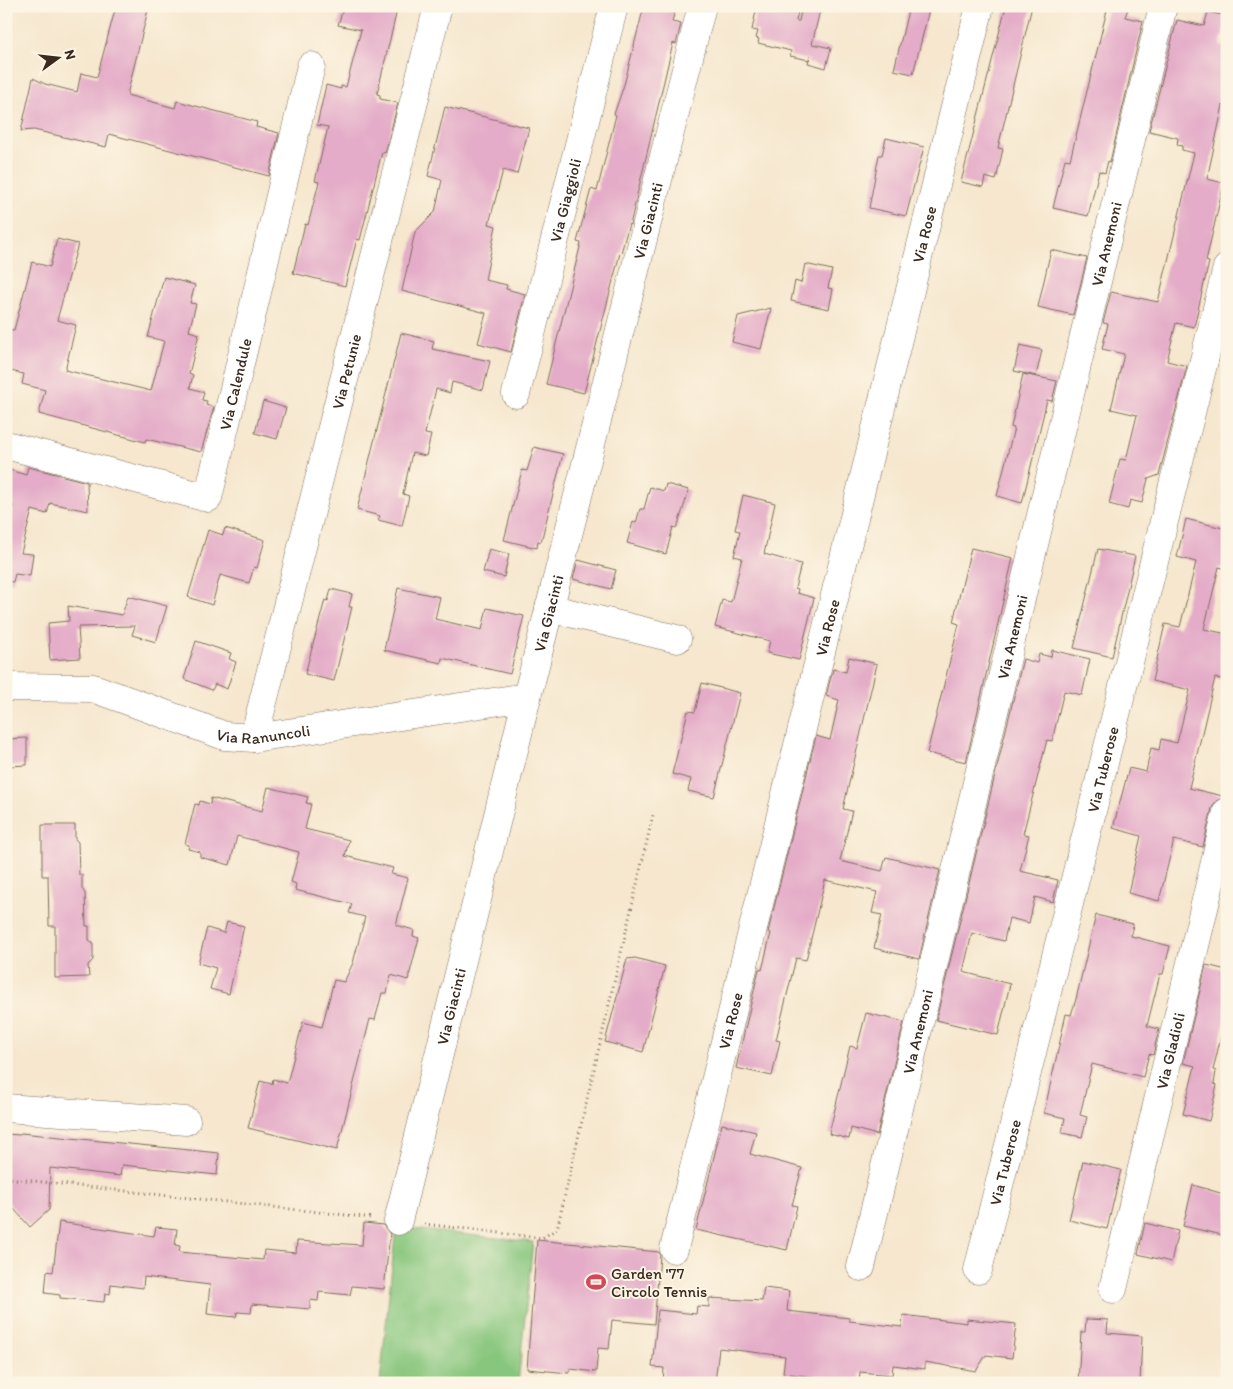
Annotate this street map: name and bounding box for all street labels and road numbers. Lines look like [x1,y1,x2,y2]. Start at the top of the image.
street label: Via Giaggioli [545,156,585,244]
street label: Via Giacinti [629,180,667,261]
street label: Via Anemoni [1087,200,1125,288]
street label: Via Rose [908,204,940,265]
street label: Via Petunie [328,331,365,411]
street label: Via Calendule [215,336,255,432]
street label: Via Giacinti [529,573,567,654]
street label: Via Anemoni [993,593,1031,681]
street label: Via Rose [811,597,843,658]
street label: Via Ranuncoli [214,720,311,748]
street label: Via Tuberose [1083,724,1122,814]
street label: Via Giacinti [432,966,469,1047]
street label: Via Anemoni [898,987,937,1076]
street label: Via Rose [714,990,746,1051]
street label: Via Gladioli [1152,1010,1188,1091]
street label: Via Tuberose [985,1117,1025,1207]

